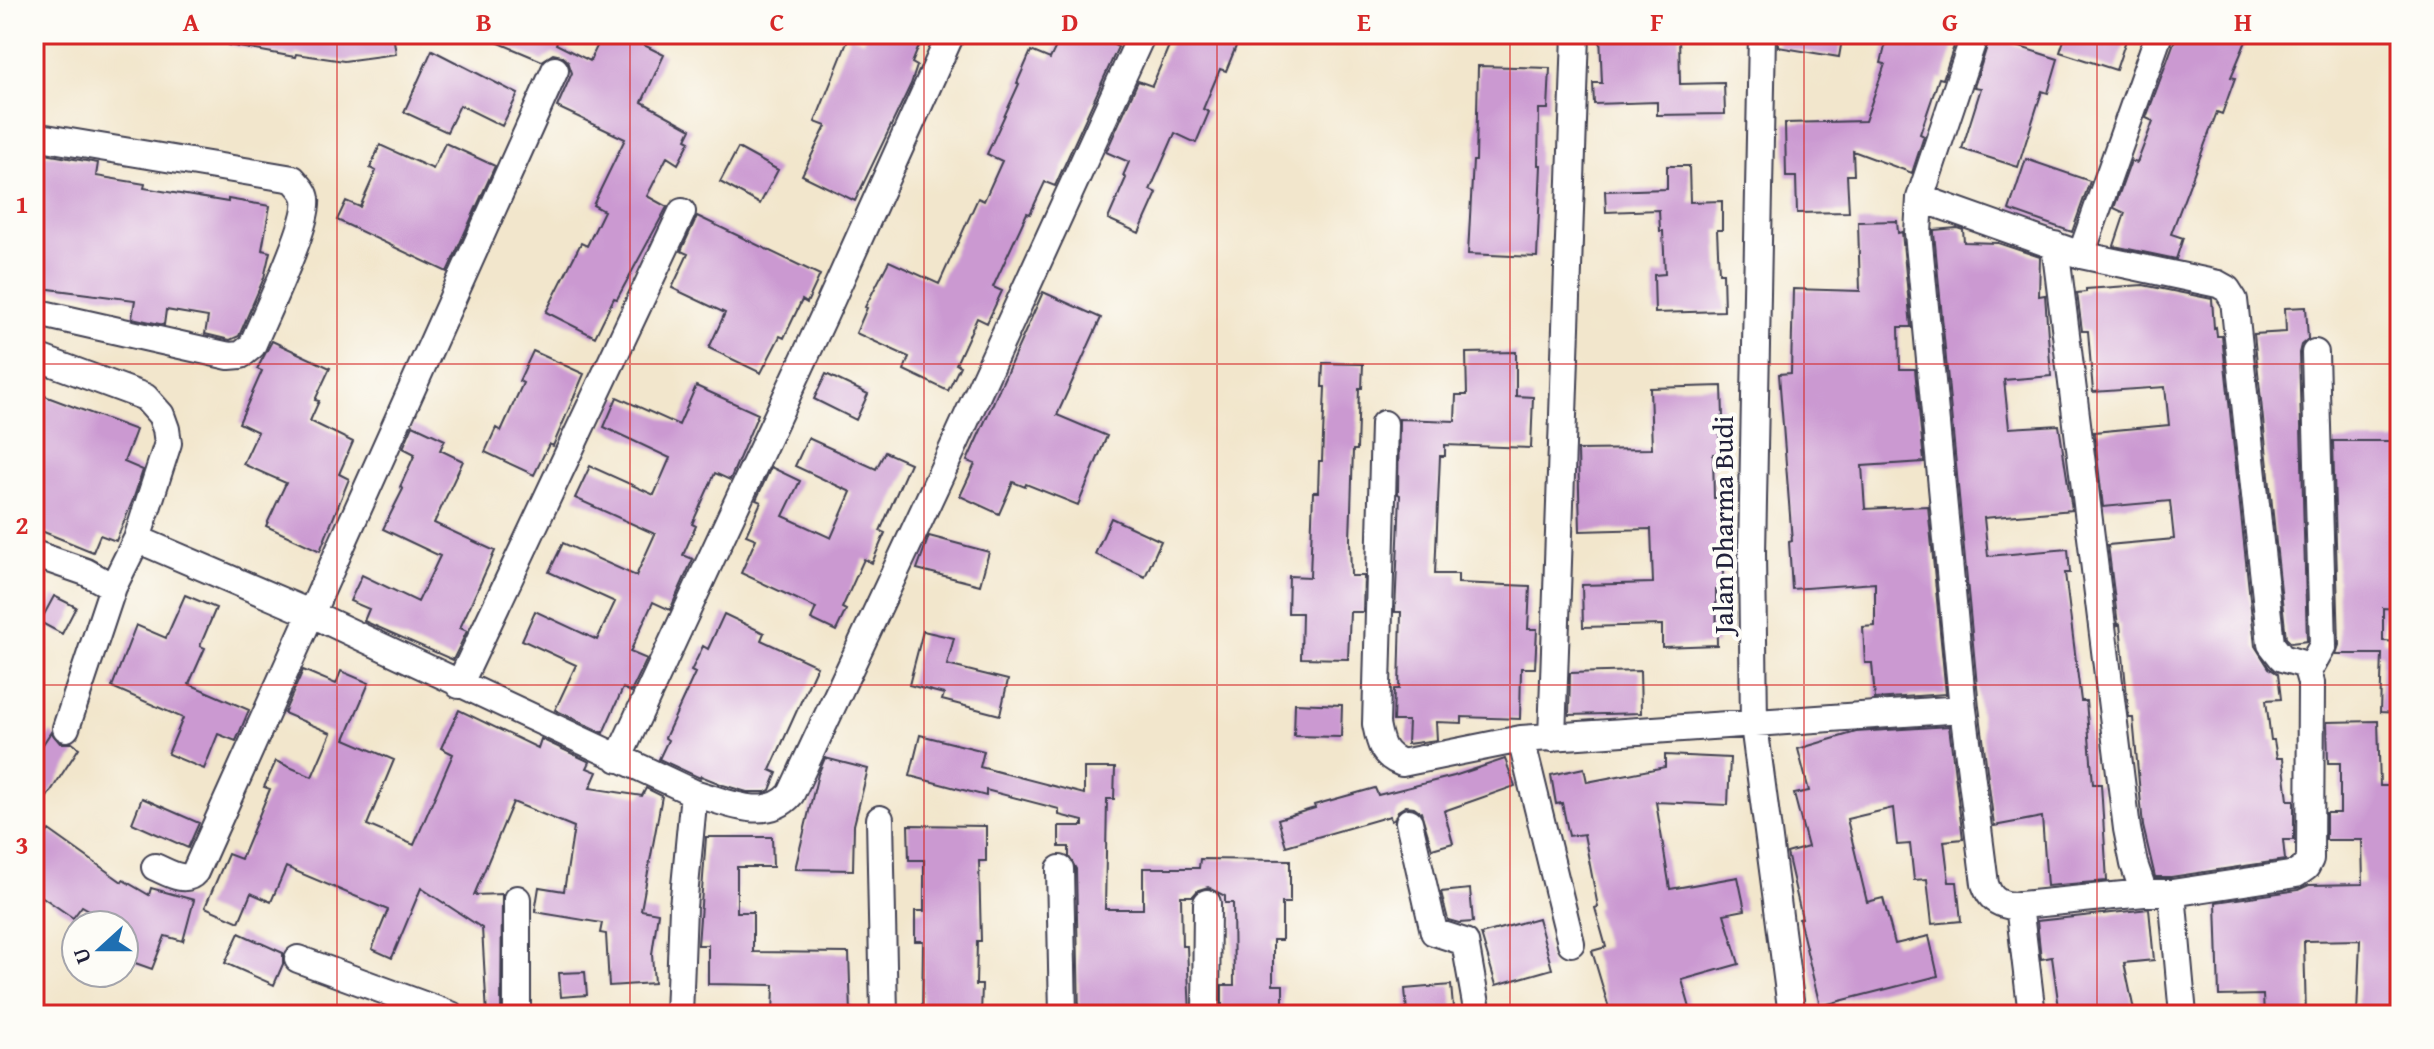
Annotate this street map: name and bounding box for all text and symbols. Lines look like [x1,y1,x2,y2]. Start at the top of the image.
text: A [183,2,200,41]
text: B [476,2,492,41]
text: C [770,2,784,41]
text: D [1062,2,1078,41]
text: E [1357,2,1371,41]
text: F [1650,2,1664,41]
text: G [1942,2,1958,41]
text: H [2234,2,2252,41]
text: 1 [15,184,29,223]
street label: Jalan Dharma Budi [1702,416,1743,637]
text: 2 [15,505,29,544]
text: 3 [15,825,29,864]
north arrow [60,909,140,989]
text: U [64,943,99,969]

